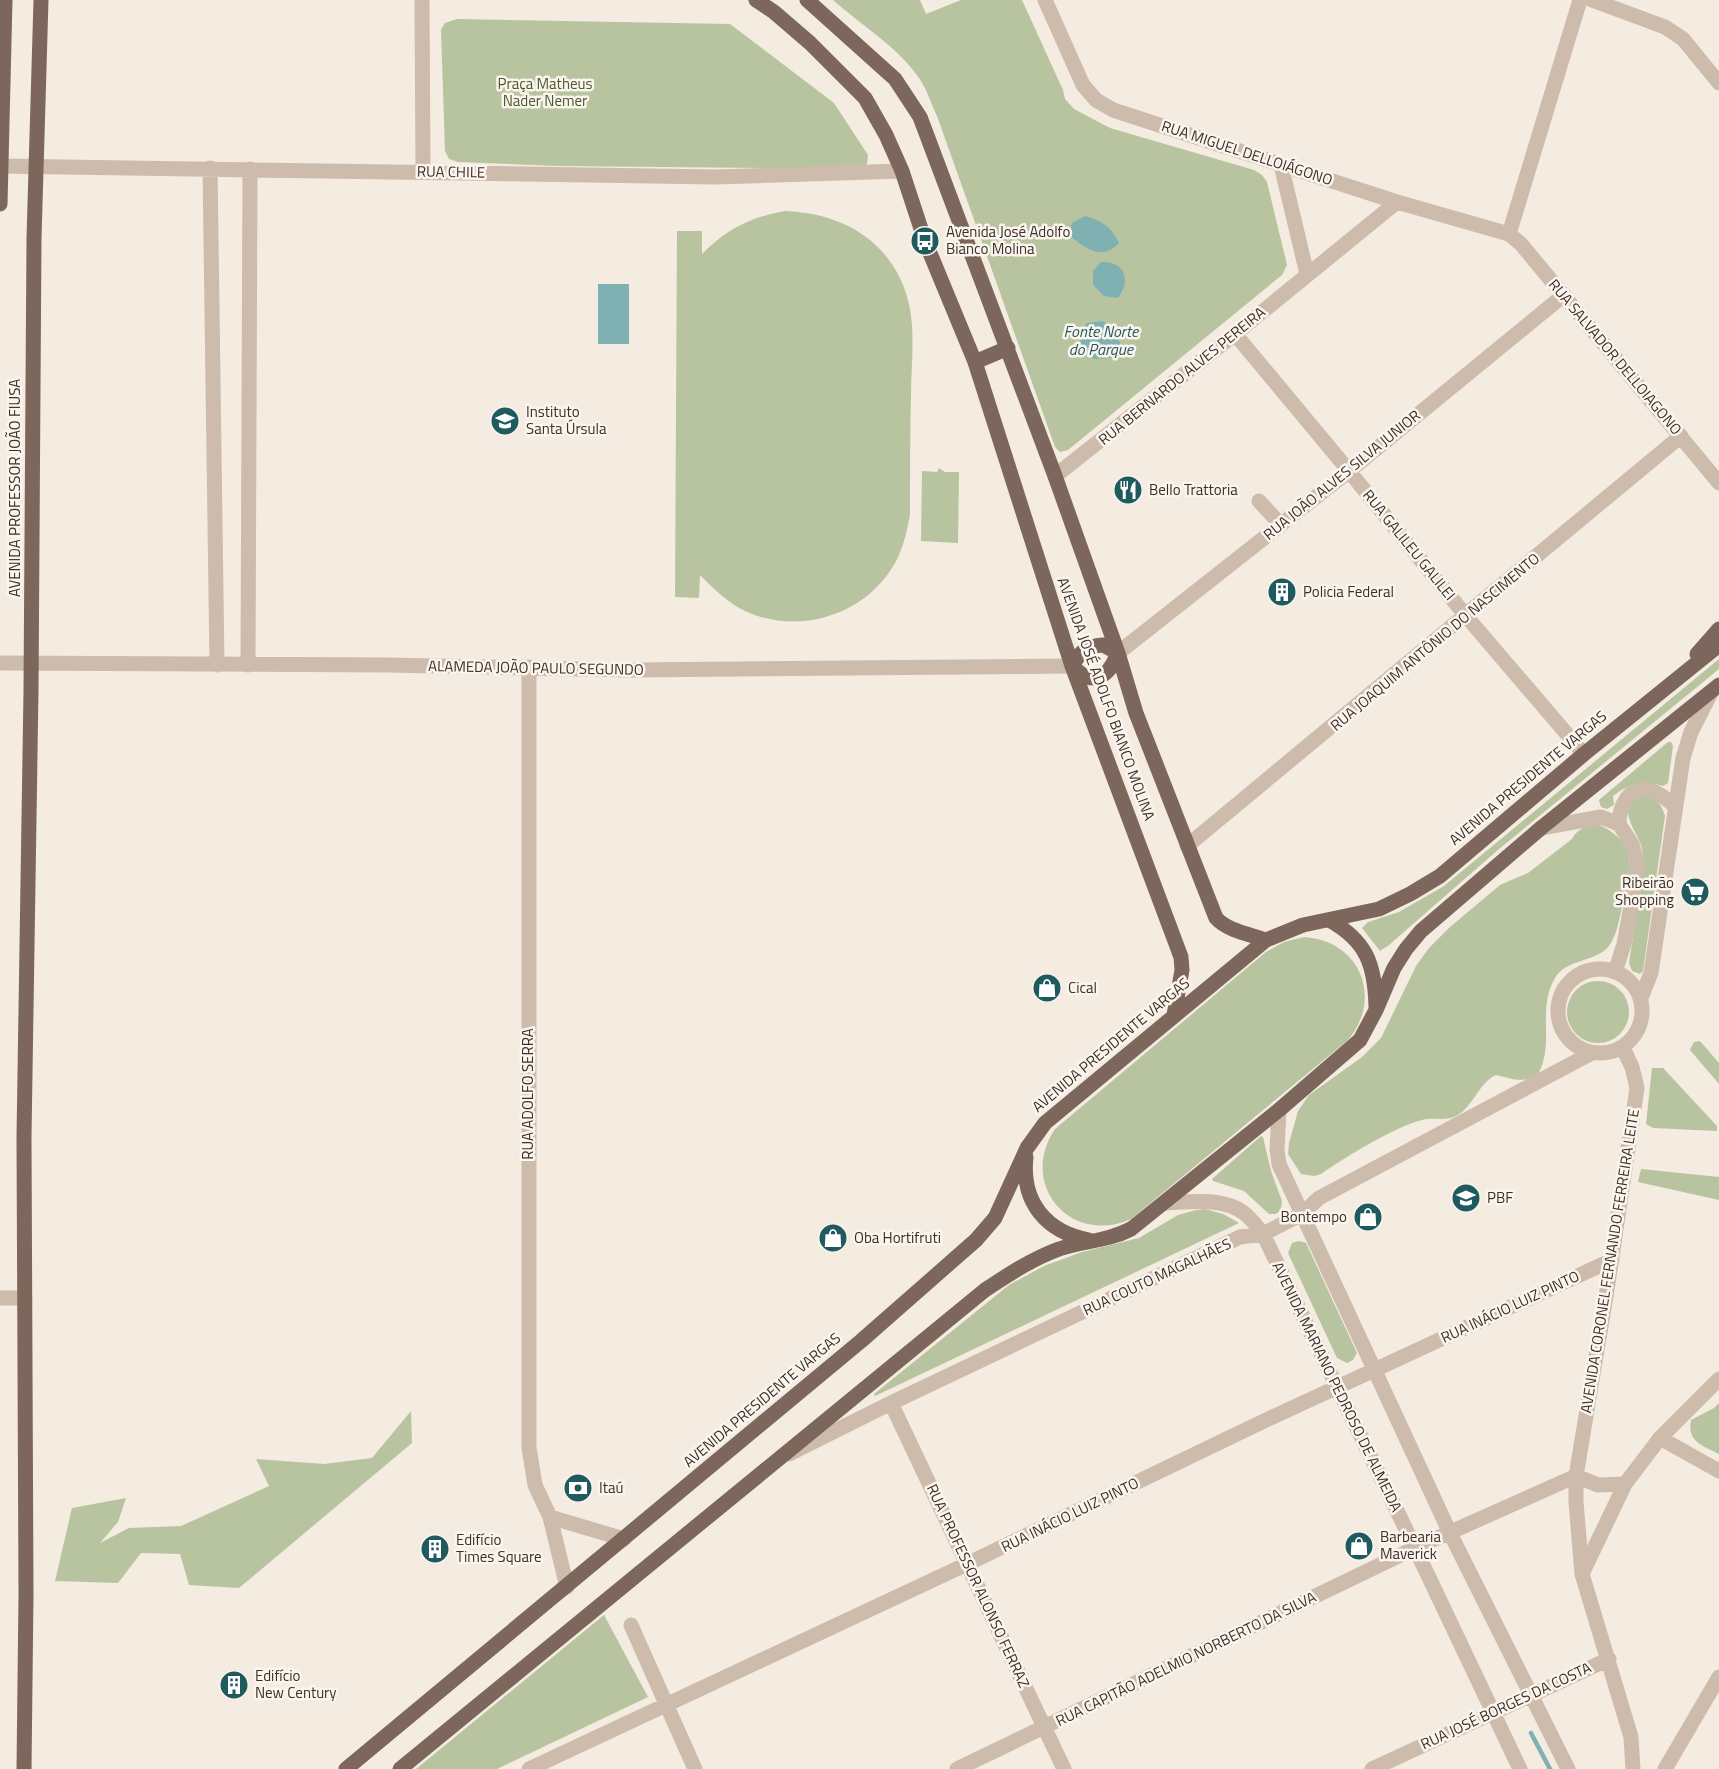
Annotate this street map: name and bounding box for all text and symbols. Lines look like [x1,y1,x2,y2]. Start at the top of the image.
park label: Praça Matheus Nader Nemer [498,72,592,112]
street label: RUA MIGUEL DELLOIÁGONO [1159,114,1336,191]
street label: RUA CHILE [417,159,485,184]
place label: Avenida José Adolfo Bianco Molina [946,220,1070,260]
bus stop icon: Avenida José Adolfo Bianco Molina [909,225,941,257]
street label: RUA SALVADOR DELLOIAGONO [1543,274,1688,440]
street label: RUA BERNARDO ALVES PEREIRA [1093,301,1270,450]
water label: Fonte Norte do Parque [1064,319,1140,361]
street label: AVENIDA PROFESSOR JOÃO FIUSA [3,379,26,597]
place label: Instituto Santa Úrsula [526,400,607,440]
street label: RUA JOÃO ALVES SILVA JUNIOR [1258,404,1425,545]
school or university icon: Instituto Santa Úrsula [489,405,521,437]
restaurant icon: Bello Trattoria [1112,474,1144,506]
place label: Bello Trattoria [1149,478,1238,501]
street label: RUA GALILEU GALILEI [1357,484,1461,605]
street label: RUA JOAQUIM ANTÔNIO DO NASCIMENTO [1325,547,1544,736]
street label: AVENIDA JOSÉ ADOLFO BIANCO MOLINA [1052,574,1161,824]
building icon: Policia Federal [1266,576,1298,608]
place label: Policia Federal [1303,580,1394,603]
street label: ALAMEDA JOÃO PAULO SEGUNDO [428,654,644,681]
street label: AVENIDA PRESIDENTE VARGAS [1444,705,1612,851]
place label: Ribeirão Shopping [1615,871,1674,911]
supermarket icon: Ribeirão Shopping [1679,876,1711,908]
street label: AVENIDA PRESIDENTE VARGAS [1027,972,1195,1118]
shop icon: Cical [1031,972,1063,1004]
place label: Cical [1068,976,1097,999]
street label: RUA ADOLFO SERRA [516,1028,539,1160]
street label: AVENIDA CORONEL FERNANDO FERREIRA LEITE [1574,1107,1645,1415]
school or university icon: PBF [1450,1182,1482,1214]
place label: PBF [1487,1186,1513,1209]
shop icon: Bontempo [1352,1201,1384,1233]
place label: Bontempo [1281,1205,1347,1228]
shop icon: Oba Hortifruti [817,1222,849,1254]
place label: Oba Hortifruti [854,1226,941,1249]
street label: RUA COUTO MAGALHÃES [1079,1232,1235,1321]
street label: AVENIDA MARIANO PEDROSO DE ALMEIDA [1267,1258,1408,1516]
street label: RUA INÁCIO LUIZ PINTO [1437,1264,1583,1349]
street label: AVENIDA PRESIDENTE VARGAS [678,1327,846,1473]
street label: RUA INÁCIO LUIZ PINTO [997,1471,1143,1558]
bank icon: Itaú [562,1472,594,1504]
place label: Itaú [599,1476,623,1499]
street label: RUA PROFESSOR ALONSO FERRAZ [921,1480,1036,1692]
place label: Barbearia Maverick [1380,1525,1441,1565]
place label: Edifício Times Square [456,1528,542,1568]
shop icon: Barbearia Maverick [1343,1530,1375,1562]
building icon: Edifício Times Square [419,1533,451,1565]
street label: RUA CAPITÃO ADELMIO NORBERTO DA SILVA [1052,1585,1320,1732]
street label: RUA JOSÉ BORGES DA COSTA [1417,1656,1595,1755]
place label: Edifício New Century [255,1664,337,1704]
building icon: Edifício New Century [218,1669,250,1701]

